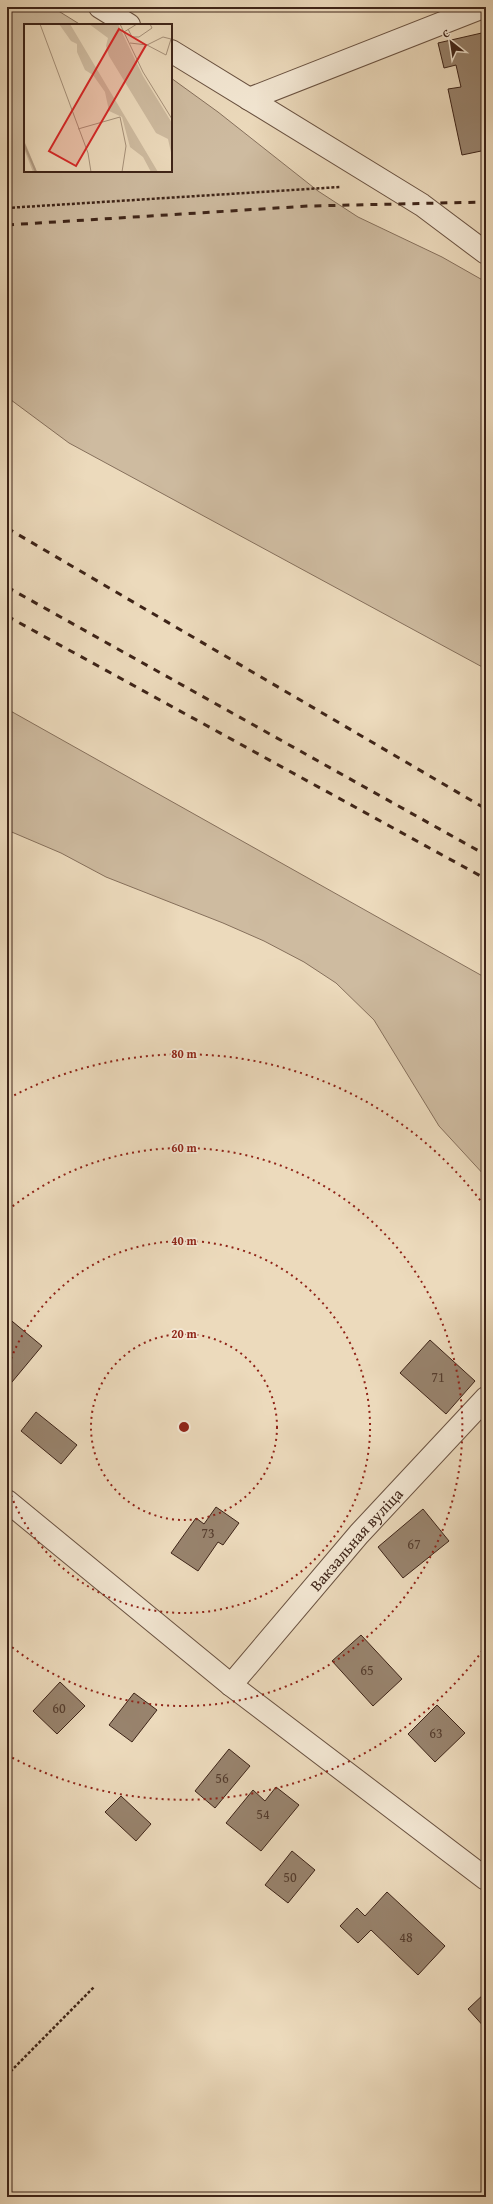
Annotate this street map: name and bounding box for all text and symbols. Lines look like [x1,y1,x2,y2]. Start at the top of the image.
north arrow [431,22,471,62]
inset map [24,24,172,172]
text: С [439,25,453,42]
text: 80 m [171,1045,197,1062]
text: 60 m [171,1139,197,1156]
text: 40 m [171,1232,197,1249]
text: 20 m [171,1325,197,1342]
house number: 71 [431,1367,445,1387]
centre of rings [177,1420,191,1434]
street label: Вакзальная вуліца [304,1482,409,1596]
house number: 73 [201,1523,215,1543]
house number: 67 [407,1534,421,1554]
house number: 65 [360,1660,374,1680]
house number: 60 [52,1698,66,1718]
house number: 63 [429,1723,443,1743]
house number: 56 [215,1768,229,1788]
house number: 54 [256,1804,270,1824]
house number: 50 [283,1867,297,1887]
house number: 48 [399,1927,413,1947]

